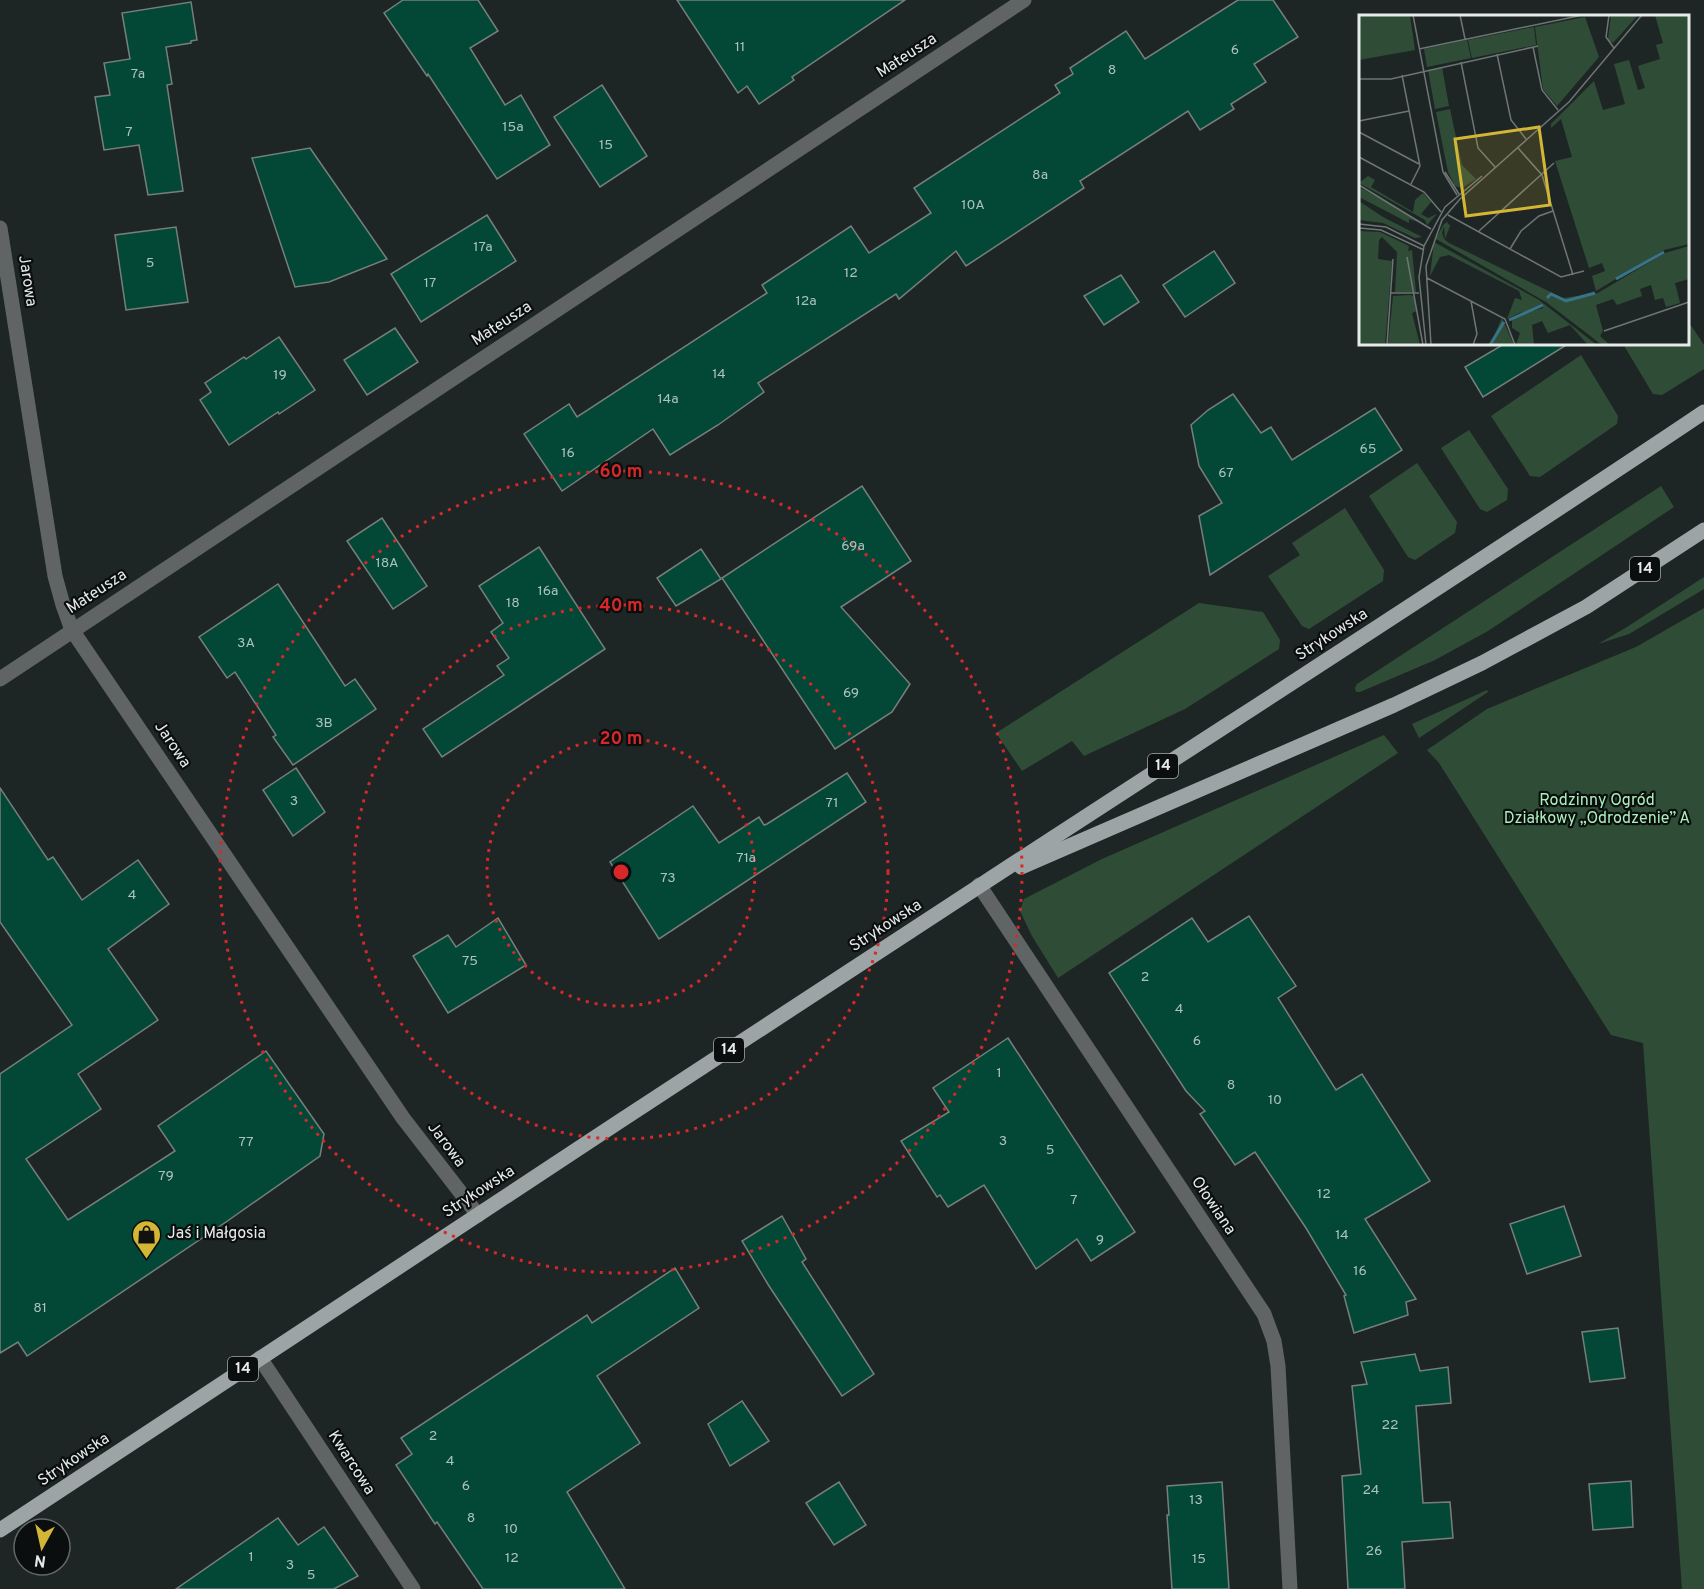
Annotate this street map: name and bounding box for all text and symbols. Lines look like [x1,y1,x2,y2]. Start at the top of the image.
inset map [1359,15,1689,345]
street label: Mateusza [873,29,941,83]
house number: 11 [735,39,745,56]
house number: 6 [1231,42,1239,59]
house number: 8 [1108,62,1116,79]
house number: 7a [131,66,145,83]
house number: 15a [502,119,524,136]
house number: 7 [125,124,133,141]
house number: 15 [599,137,613,154]
house number: 8a [1032,167,1048,184]
house number: 10A [961,197,985,214]
house number: 17a [473,239,493,256]
street label: Jarowa [13,254,41,308]
house number: 5 [146,255,154,272]
house number: 12 [844,265,858,282]
house number: 17 [424,275,436,292]
house number: 12a [795,293,817,310]
street label: Mateusza [468,297,536,351]
house number: 14 [712,366,726,383]
house number: 19 [273,367,287,384]
house number: 14a [658,391,679,408]
house number: 65 [1359,441,1377,458]
house number: 16 [561,445,575,462]
text: 60 m [599,461,643,484]
house number: 67 [1218,465,1234,482]
house number: 69a [841,538,865,555]
house number: 18A [375,555,399,572]
road number: 14 [1630,557,1660,581]
street label: Mateusza [63,565,131,619]
house number: 16a [538,583,558,600]
house number: 18 [506,595,520,612]
text: 40 m [599,595,643,618]
street label: Strykowska [1292,604,1372,666]
house number: 3A [237,635,255,652]
house number: 69 [843,685,859,702]
house number: 3B [315,715,333,732]
street label: Jarowa [149,718,195,772]
text: 20 m [599,728,643,751]
road number: 14 [1148,754,1178,778]
park label: Rodzinny Ogród Działkowy „Odrodzenie” A [1504,791,1690,829]
house number: 3 [290,793,298,810]
house number: 71 [826,795,838,812]
house number: 71a [736,850,756,867]
centre of rings [611,862,631,882]
house number: 73 [660,870,676,887]
house number: 4 [128,887,136,904]
street label: Strykowska [846,895,926,957]
house number: 75 [462,953,478,970]
house number: 2 [1141,969,1149,986]
house number: 4 [1175,1001,1183,1018]
house number: 6 [1193,1033,1201,1050]
road number: 14 [714,1038,744,1062]
house number: 1 [996,1065,1002,1082]
house number: 8 [1227,1077,1235,1094]
house number: 10 [1268,1092,1282,1109]
street label: Jarowa [422,1118,470,1172]
house number: 3 [999,1133,1007,1150]
house number: 77 [238,1134,254,1151]
house number: 5 [1046,1142,1054,1159]
street label: Strykowska [439,1161,519,1223]
house number: 79 [158,1168,174,1185]
street label: Ołowiana [1186,1173,1240,1239]
house number: 12 [1317,1186,1331,1203]
house number: 7 [1070,1192,1078,1209]
shop icon: Jaś i Małgosia [130,1218,162,1260]
place label: Jaś i Małgosia [167,1224,266,1244]
house number: 14 [1335,1227,1349,1244]
house number: 9 [1096,1232,1104,1249]
house number: 16 [1353,1263,1367,1280]
house number: 81 [33,1300,47,1317]
road number: 14 [228,1357,258,1381]
house number: 22 [1381,1417,1399,1434]
street label: Kwarcowa [323,1427,379,1499]
house number: 2 [429,1428,437,1445]
street label: Strykowska [34,1429,114,1491]
house number: 4 [446,1453,454,1470]
house number: 6 [462,1478,470,1495]
house number: 24 [1362,1482,1380,1499]
house number: 13 [1189,1492,1203,1509]
house number: 8 [467,1510,475,1527]
north arrow [12,1517,72,1577]
house number: 10 [504,1521,518,1538]
house number: 26 [1366,1543,1382,1560]
text: N [33,1549,47,1571]
house number: 1 [248,1549,254,1566]
house number: 12 [505,1550,519,1567]
house number: 15 [1192,1551,1206,1568]
house number: 3 [286,1557,294,1574]
house number: 5 [307,1567,315,1584]

